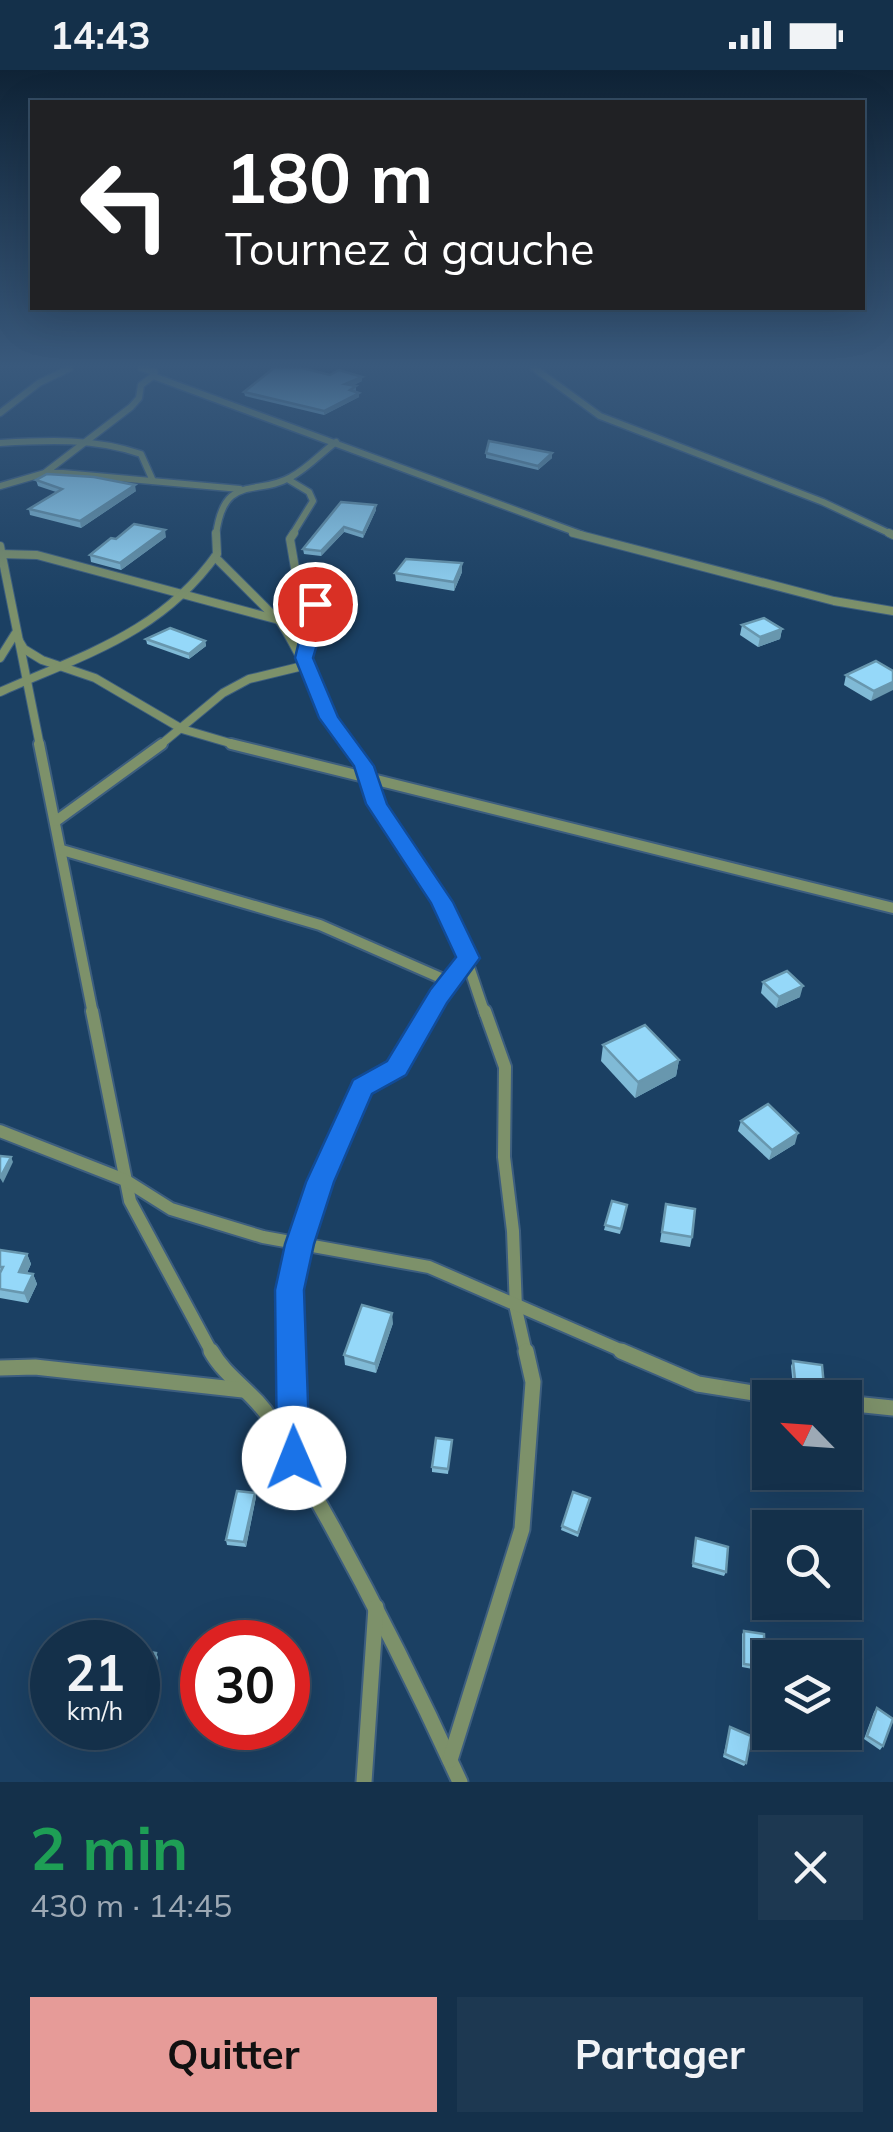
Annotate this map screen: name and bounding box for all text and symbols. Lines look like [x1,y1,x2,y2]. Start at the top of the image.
text: 14:43 [50,11,151,59]
text: 180 m [225,133,433,221]
icon: left [60,140,190,270]
text: Tournez à gauche [225,220,595,276]
pin [273,562,358,647]
icon: arrive [288,577,343,632]
north arrow [752,1380,862,1490]
map controls [752,1380,862,1750]
position arrow [242,1406,346,1510]
button: search [752,1510,862,1620]
speed limit sign: 30 [180,1620,310,1750]
button: layers [752,1640,862,1750]
text: 21 [65,1641,125,1704]
text: km/h [67,1695,123,1726]
text: 2 min [30,1810,188,1885]
button: close [758,1815,863,1920]
text: 430 m · 14:45 [30,1885,232,1925]
button: Quitter [30,1997,437,2112]
button: Partager [457,1997,863,2112]

